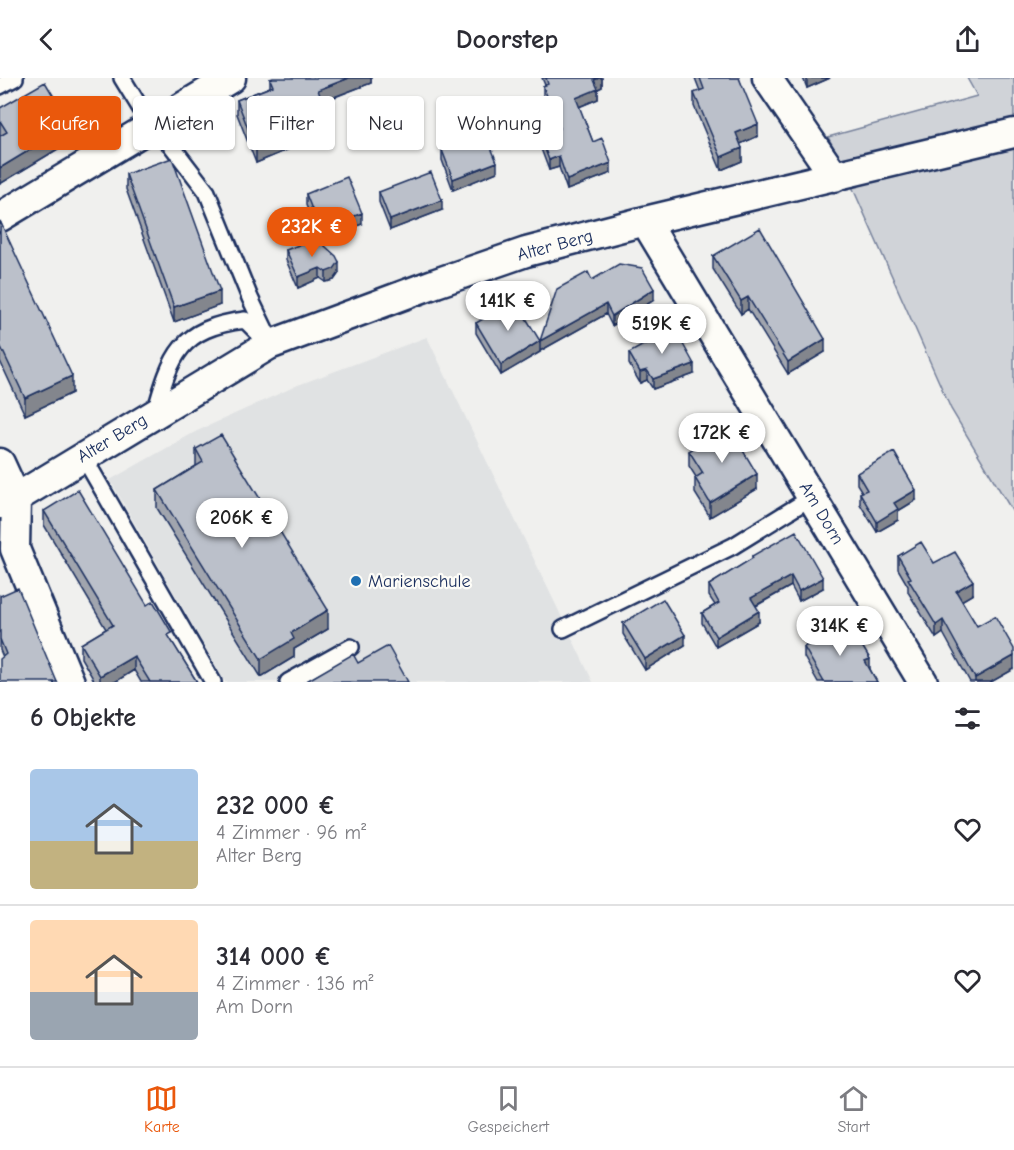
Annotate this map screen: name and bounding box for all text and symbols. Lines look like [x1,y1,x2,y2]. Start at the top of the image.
icon: back [30,23,63,56]
icon: share [951,23,984,56]
text: Doorstep [456,24,558,55]
chip: Kaufen [18,96,121,150]
chip: Mieten [133,96,235,150]
chip: Filter [247,96,335,150]
chip: Neu [347,96,424,150]
chip: Wohnung [436,96,563,150]
pin: 232K € [263,207,361,258]
text: 232K € [281,215,343,238]
street label: Alter Berg [515,225,595,266]
pin: 141K € [459,281,557,332]
text: 141K € [479,289,537,312]
pin: 519K € [613,304,711,355]
text: 519K € [631,312,693,335]
street label: Alter Berg [74,409,151,467]
pin: 172K € [673,413,771,464]
text: 172K € [693,421,751,444]
street label: Am Dorn [795,478,848,548]
pin: 206K € [193,498,291,549]
text: 206K € [210,506,274,529]
place label: Marienschule [368,571,471,592]
marker: Marienschule [349,574,363,588]
pin: 314K € [791,606,889,657]
text: 314K € [810,614,870,637]
icon: filters [951,702,984,735]
text: 6 Objekte [30,703,136,733]
text: 232 000 € [216,791,336,821]
icon: home [78,793,150,865]
icon: heart [951,813,984,846]
text: 4 Zimmer · 96 m² [216,821,366,844]
text: Alter Berg [216,844,302,867]
text: 314 000 € [216,942,332,972]
icon: home [78,944,150,1016]
icon: heart [951,964,984,997]
text: 4 Zimmer · 136 m² [216,972,374,995]
text: Am Dorn [216,995,293,1018]
tab: Karte [144,1082,180,1136]
tab: Gespeichert [468,1082,549,1136]
tab: Start [837,1082,870,1136]

